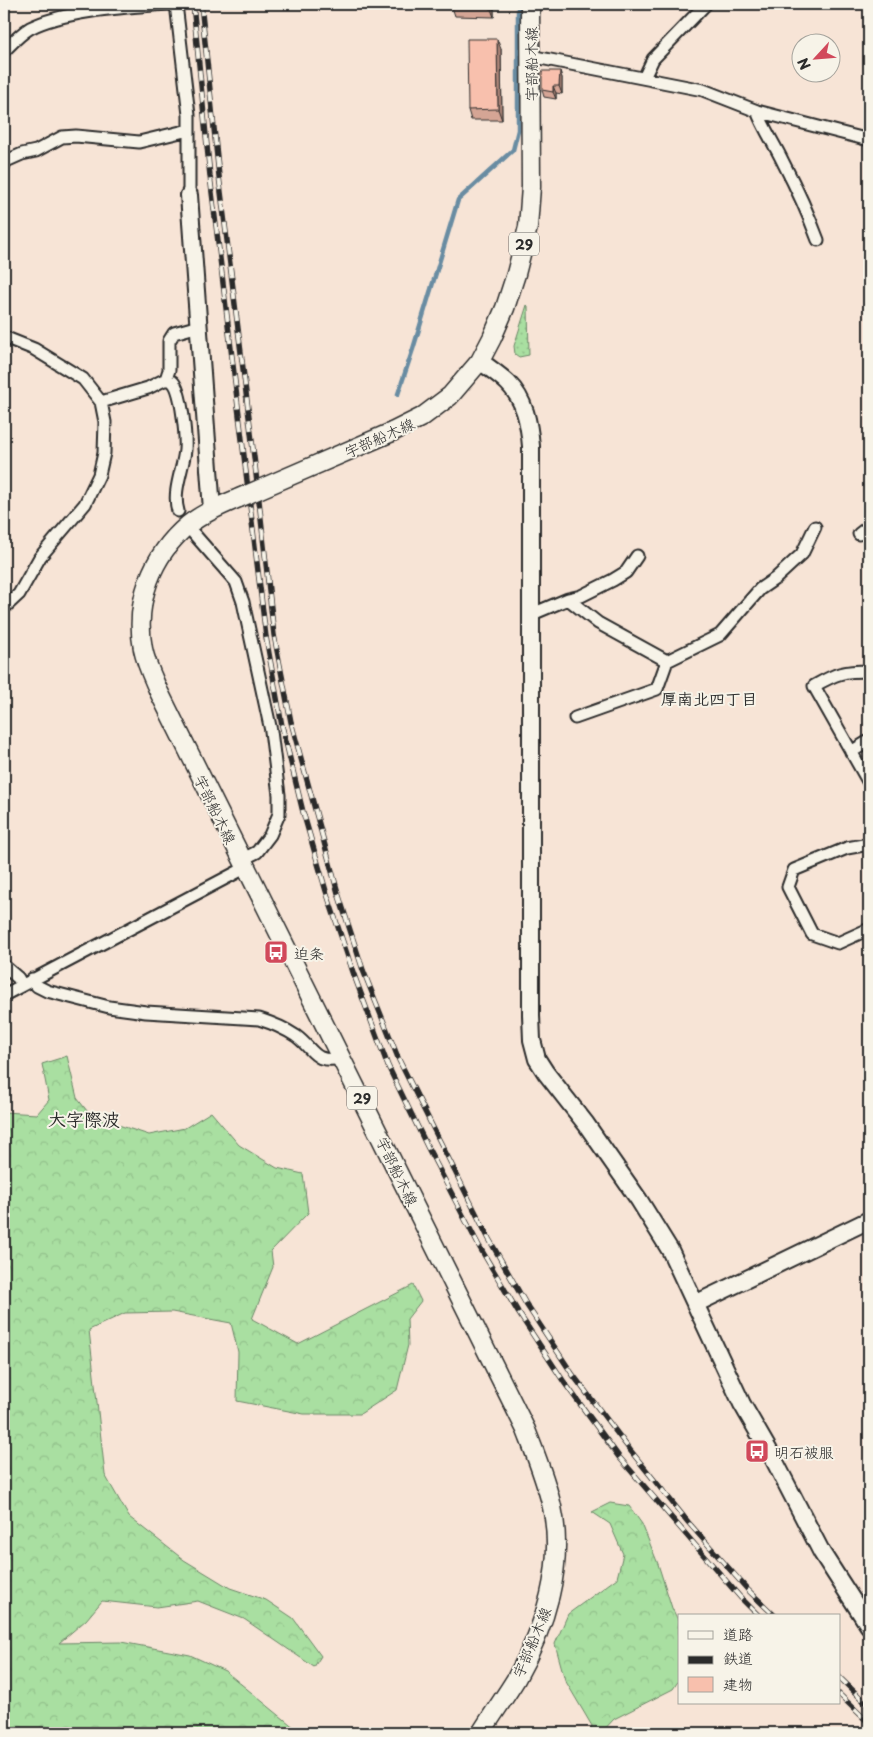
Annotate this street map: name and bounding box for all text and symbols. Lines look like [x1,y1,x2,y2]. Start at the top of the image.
street label: 宇部船木線 [519,26,542,102]
north arrow [790,32,840,82]
text: N [792,54,816,74]
road number: 29 [509,232,539,255]
street label: 宇部船木線 [340,411,418,463]
district label: 厚南北四丁目 [661,686,757,710]
street label: 宇部船木線 [189,770,243,848]
bus stop icon: 迫条 [263,939,289,965]
place label: 迫条 [294,941,324,964]
road number: 29 [347,1086,377,1110]
district label: 大字際波 [48,1105,120,1132]
street label: 宇部船木線 [371,1132,425,1210]
bus stop icon: 明石被服 [744,1438,770,1464]
place label: 明石被服 [774,1440,834,1463]
street label: 宇部船木線 [506,1603,556,1681]
legend [678,1614,840,1704]
text: 道路 [723,1622,753,1645]
text: 鉄道 [723,1646,753,1669]
text: 建物 [723,1672,753,1695]

